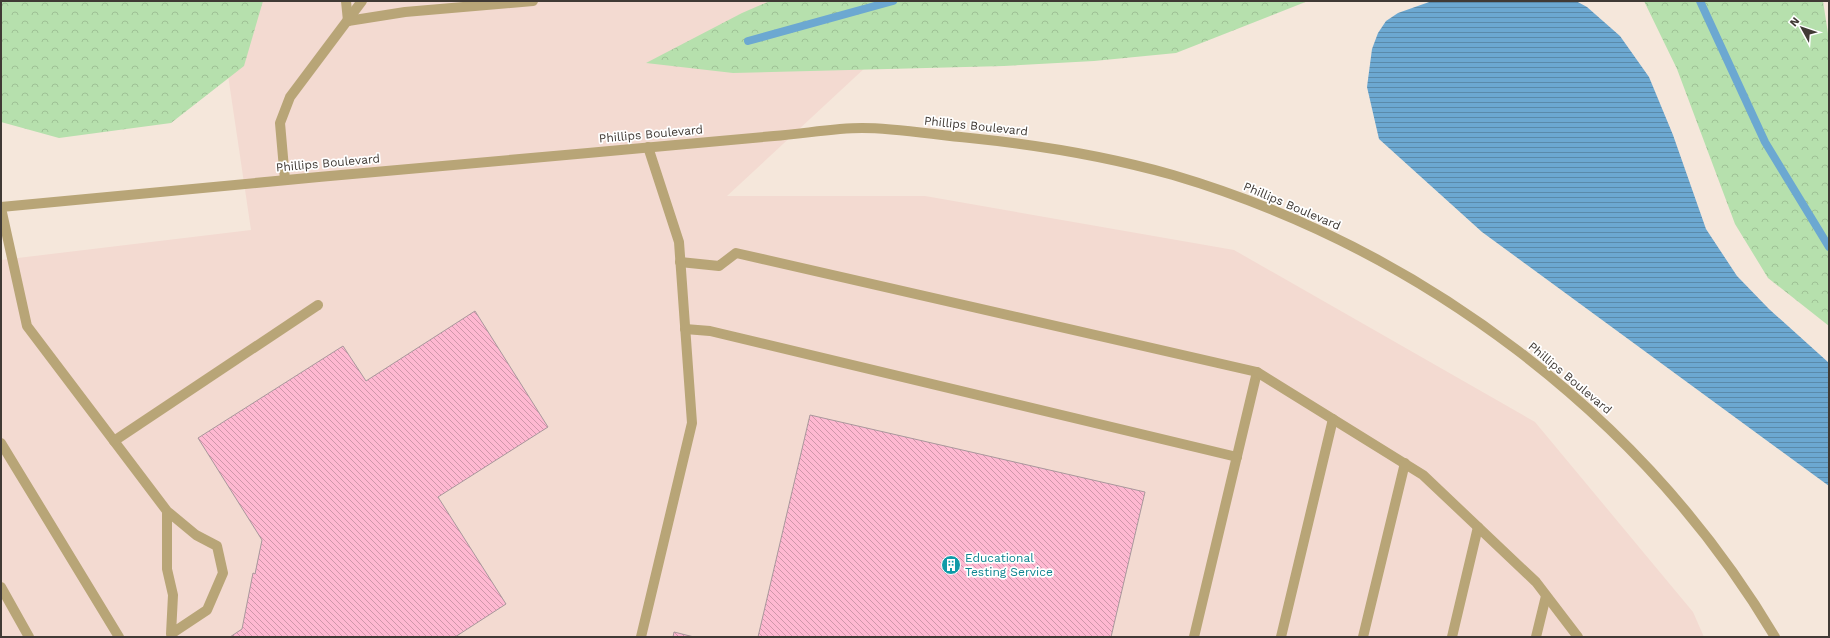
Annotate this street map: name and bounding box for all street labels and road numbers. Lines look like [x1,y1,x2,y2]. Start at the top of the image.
street label: Phillips Boulevard [923,114,1029,138]
street label: Phillips Boulevard [598,122,704,146]
street label: Phillips Boulevard [275,151,381,175]
street label: Phillips Boulevard [1241,179,1343,233]
street label: Phillips Boulevard [1526,339,1614,417]

